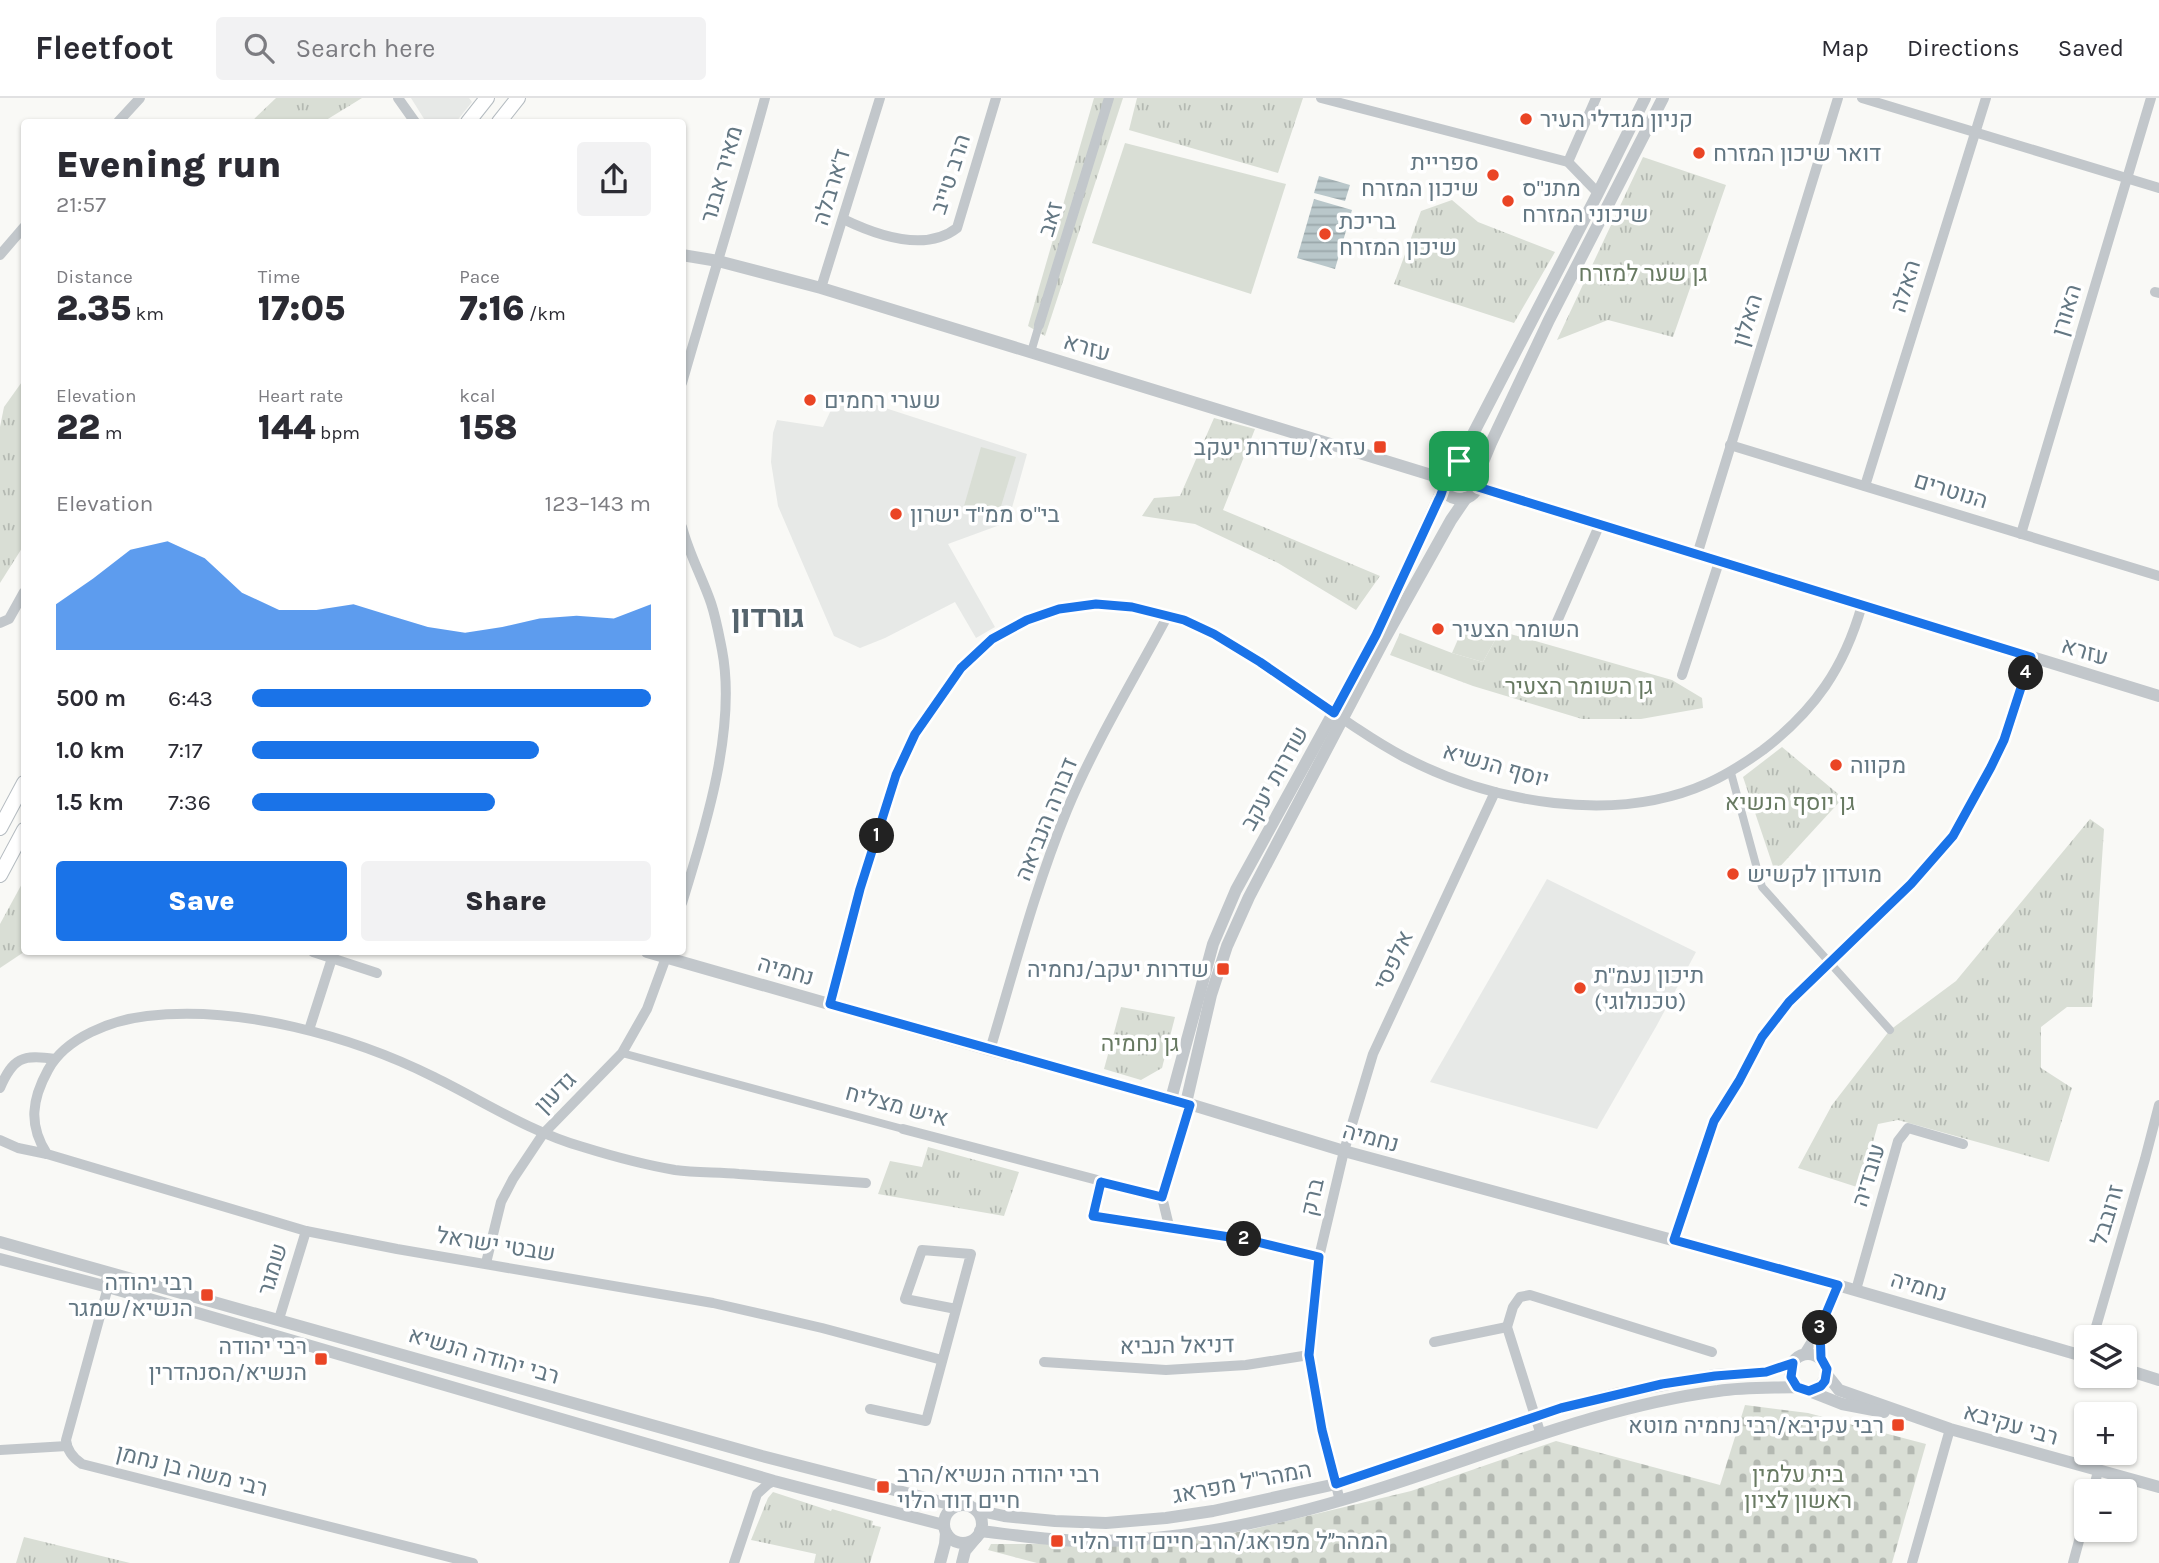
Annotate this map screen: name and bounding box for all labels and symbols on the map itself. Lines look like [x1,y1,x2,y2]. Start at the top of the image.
place label: קניון מגדלי העיר [1540,106,1693,133]
marker: קניון מגדלי העיר [1518,111,1534,127]
street label: מאיר אבנר [695,123,748,226]
street label: הרב טייב [925,131,976,218]
place label: דואר שיכון המזרח [1713,140,1881,167]
marker: דואר שיכון המזרח [1691,145,1707,161]
street label: ד'ארבלה [807,146,856,229]
place label: ספריית שיכון המזרח [1361,149,1479,202]
marker: ספריית שיכון המזרח [1485,167,1501,183]
place label: מתנ"ס שיכוני המזרח [1522,175,1649,228]
marker: מתנ"ס שיכוני המזרח [1500,193,1516,209]
street label: זאב [1032,198,1069,240]
place label: בריכת שיכון המזרח [1339,208,1457,261]
marker: בריכת שיכון המזרח [1317,226,1333,242]
street label: האלה [1885,257,1926,316]
park label: גן שער למזרח [1578,260,1708,287]
street label: האורן [2046,281,2087,339]
street label: האלון [1727,291,1768,350]
street label: עזרא [1060,328,1114,367]
place label: שערי רחמים [824,387,941,414]
marker: שערי רחמים [802,392,818,408]
pin [1429,431,1489,491]
place label: עזרא/שדרות יעקב [1194,434,1366,461]
marker: עזרא/שדרות יעקב [1372,439,1388,455]
street label: הנוטרים [1911,467,1991,514]
place label: בי"ס ממ"ד ישרון [910,501,1060,528]
marker: בי"ס ממ"ד ישרון [888,506,904,522]
district label: גורדון [731,599,805,635]
place label: השומר הצעיר [1452,616,1580,643]
marker: השומר הצעיר [1430,621,1446,637]
street label: עזרא [2058,632,2112,671]
pin: 4 [2008,656,2044,690]
park label: גן השומר הצעיר [1505,673,1653,700]
street label: שדרות יעקב [1235,721,1314,835]
street label: יוסף הנשיא [1440,737,1552,794]
place label: מקווה [1850,752,1906,779]
street label: דבורה הנביאה [1010,754,1083,885]
marker: מקווה [1828,757,1844,773]
park label: גן יוסף הנשיא [1725,789,1855,816]
pin: 1 [860,818,894,854]
place label: מועדון לקשיש [1747,861,1882,888]
marker: מועדון לקשיש [1725,866,1741,882]
street label: אלפסי [1368,926,1419,994]
street label: נחמיה [755,950,817,991]
place label: שדרות יעקב/נחמיה [1027,956,1209,983]
marker: שדרות יעקב/נחמיה [1215,961,1231,977]
place label: תיכון נעמ"ת (טכנולוגי) [1594,962,1704,1015]
marker: תיכון נעמ"ת (טכנולוגי) [1572,980,1588,996]
park label: גן נחמיה [1101,1030,1179,1057]
street label: גדעון [529,1066,582,1119]
street label: איש מצליח [843,1079,951,1132]
street label: נחמיה [1340,1117,1402,1158]
street label: עובדיה [1846,1140,1891,1210]
street label: ברק [1295,1176,1330,1219]
street label: זרובבל [2085,1181,2129,1249]
street label: שבטי ישראל [435,1222,557,1267]
pin: 2 [1226,1222,1262,1256]
street label: שמגר [252,1240,293,1298]
street label: נחמיה [1888,1266,1950,1307]
place label: רבי יהודה הנשיא/שמגר [68,1269,193,1322]
marker: רבי יהודה הנשיא/שמגר [199,1287,215,1303]
pin: 3 [1802,1310,1838,1346]
street label: רבי יהודה הנשיא [405,1321,562,1390]
street label: דניאל הנביא [1119,1331,1235,1360]
place label: רבי יהודה הנשיא/הסנהדרין [148,1333,307,1386]
marker: רבי יהודה הנשיא/הסנהדרין [313,1351,329,1367]
street label: רבי עקיבא [1960,1398,2061,1451]
place label: רבי עקיבא/רבי נחמיה מוטא [1628,1412,1884,1439]
marker: רבי עקיבא/רבי נחמיה מוטא [1890,1417,1906,1433]
street label: רבי משה בן נחמן [113,1439,271,1502]
street label: המהר"ל מפראג [1170,1456,1314,1509]
place label: רבי יהודה הנשיא/הרב חיים דוד הלוי [897,1461,1100,1514]
park label: בית עלמין ראשון לציון [1744,1461,1852,1514]
marker: רבי יהודה הנשיא/הרב חיים דוד הלוי [875,1479,891,1495]
place label: המהר״ל מפראג/הרב חיים דוד הלוי [1071,1528,1388,1555]
marker: המהר״ל מפראג/הרב חיים דוד הלוי [1049,1533,1065,1549]

